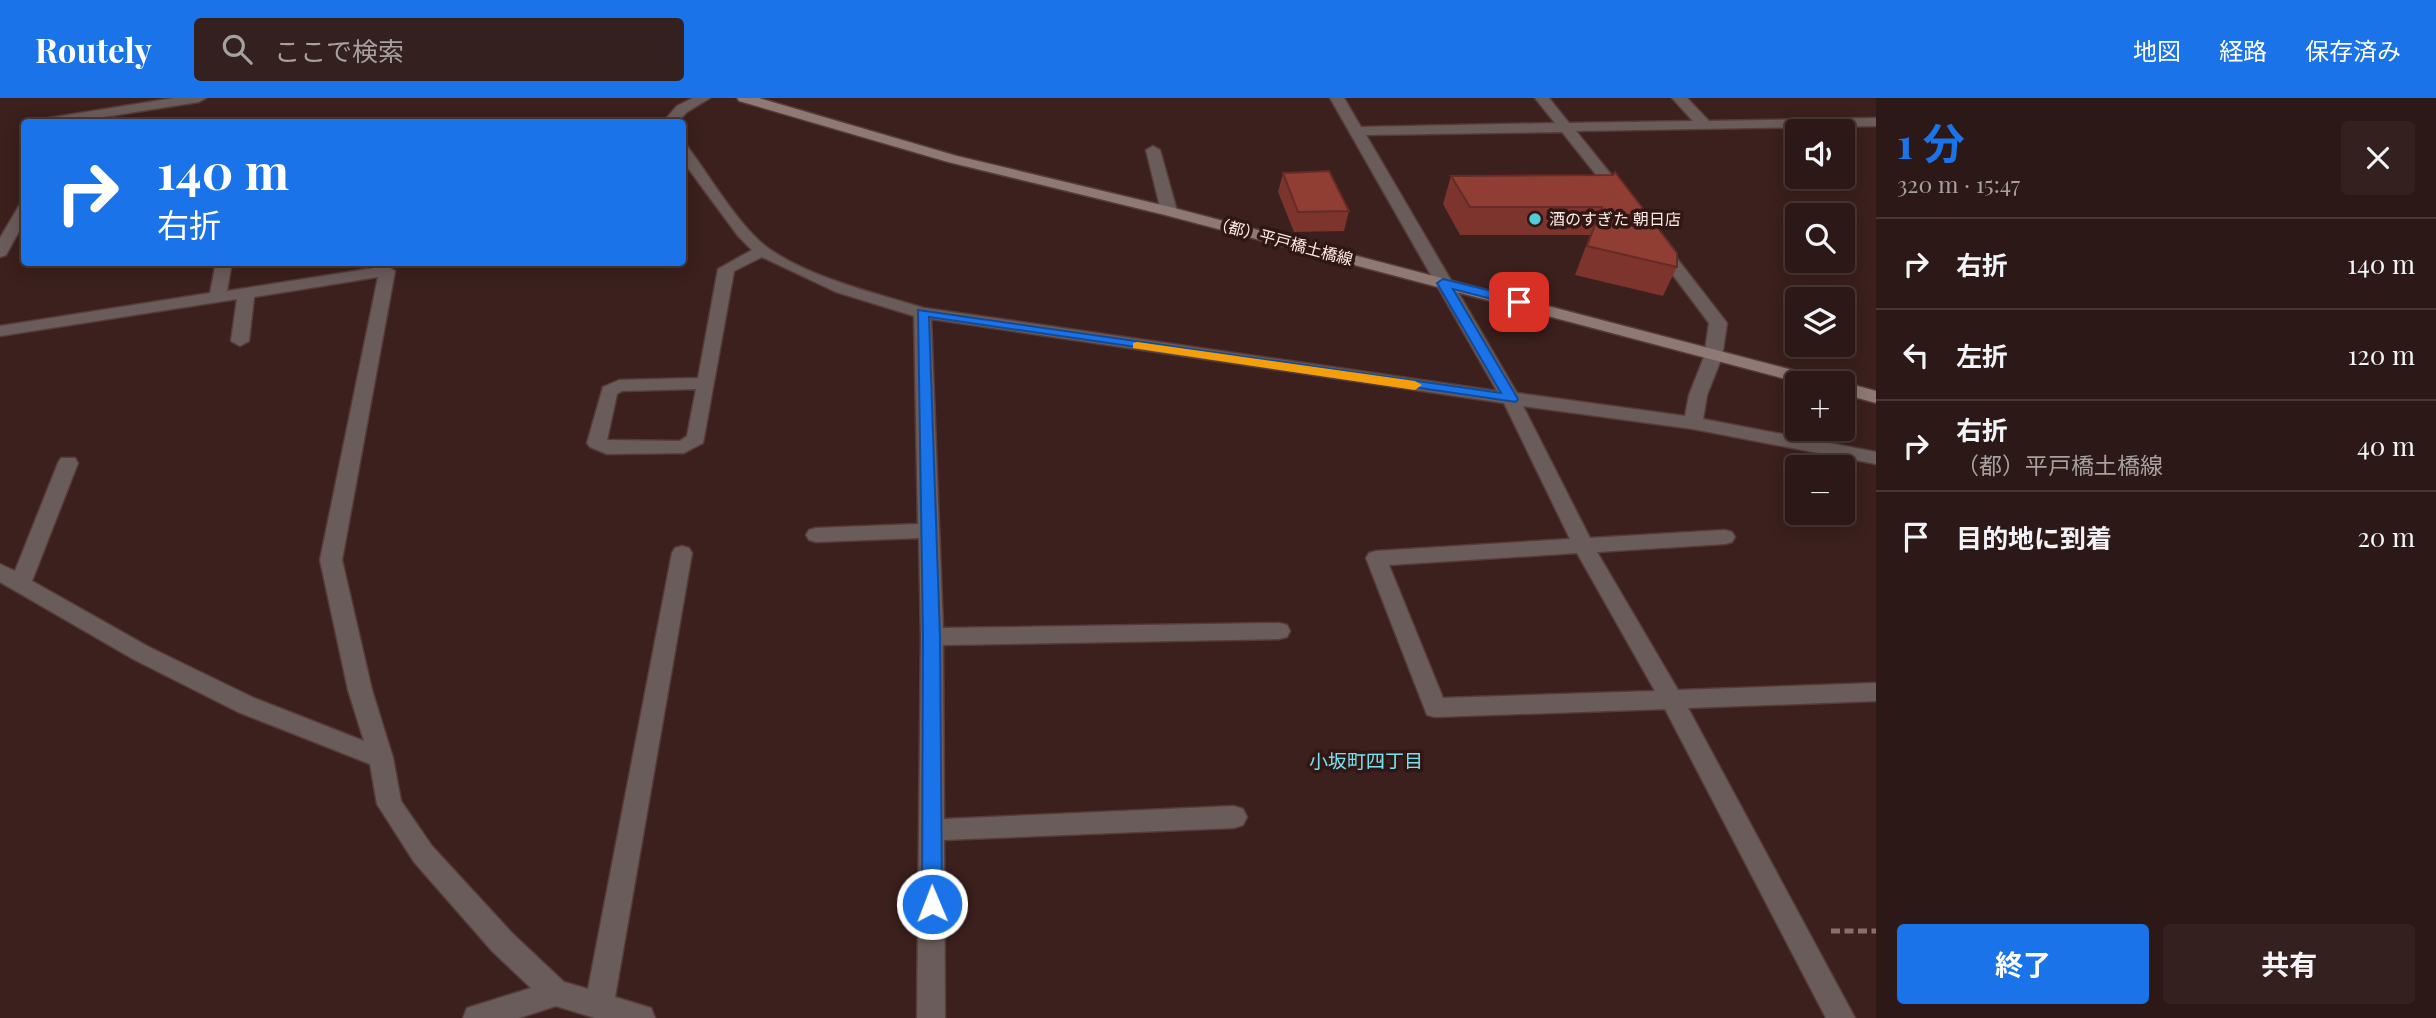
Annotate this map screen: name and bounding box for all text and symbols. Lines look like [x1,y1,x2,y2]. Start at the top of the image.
search box [194,18,684,81]
text: Routely [35,27,152,71]
icon: search [218,30,256,68]
text: ここで検索 [274,33,404,68]
text: 地図 [2133,34,2181,66]
text: 経路 [2219,34,2267,66]
text: 保存済み [2305,34,2401,66]
text: 1 分 [1897,114,1965,170]
map controls [1785,119,1855,525]
button: sound [1785,119,1855,189]
button: close [2341,121,2415,195]
text: 140 m [157,137,289,202]
icon: right [42,147,133,238]
text: 320 m · 15:47 [1897,168,2020,199]
text: 右折 [157,202,221,245]
button: search [1785,203,1855,273]
place label: 酒のすぎた 朝日店 [1549,208,1681,229]
marker: 酒のすぎた 朝日店 [1527,211,1543,227]
street label: （都）平戸橋土橋線 [1211,212,1355,269]
icon: right [1897,245,1935,283]
text: 140 m [2347,246,2415,281]
text: 右折 [1956,247,2008,282]
pin [1489,272,1549,332]
icon: arrive [1500,283,1538,321]
button: layers [1785,287,1855,357]
icon: left [1897,336,1935,374]
text: 120 m [2348,337,2415,372]
text: 左折 [1956,338,2008,373]
button: + [1785,371,1855,441]
text: 右折 [1956,412,2008,447]
icon: right [1897,427,1935,465]
text: 40 m [2357,428,2415,463]
text: （都）平戸橋土橋線 [1956,449,2163,480]
button: − [1785,455,1855,525]
icon: arrive [1897,518,1935,556]
text: 20 m [2357,519,2415,554]
text: 目的地に到着 [1956,520,2112,555]
district label: 小坂町四丁目 [1309,747,1423,773]
position arrow [895,867,969,941]
button: 終了 [1897,924,2149,1004]
button: 共有 [2163,924,2415,1004]

